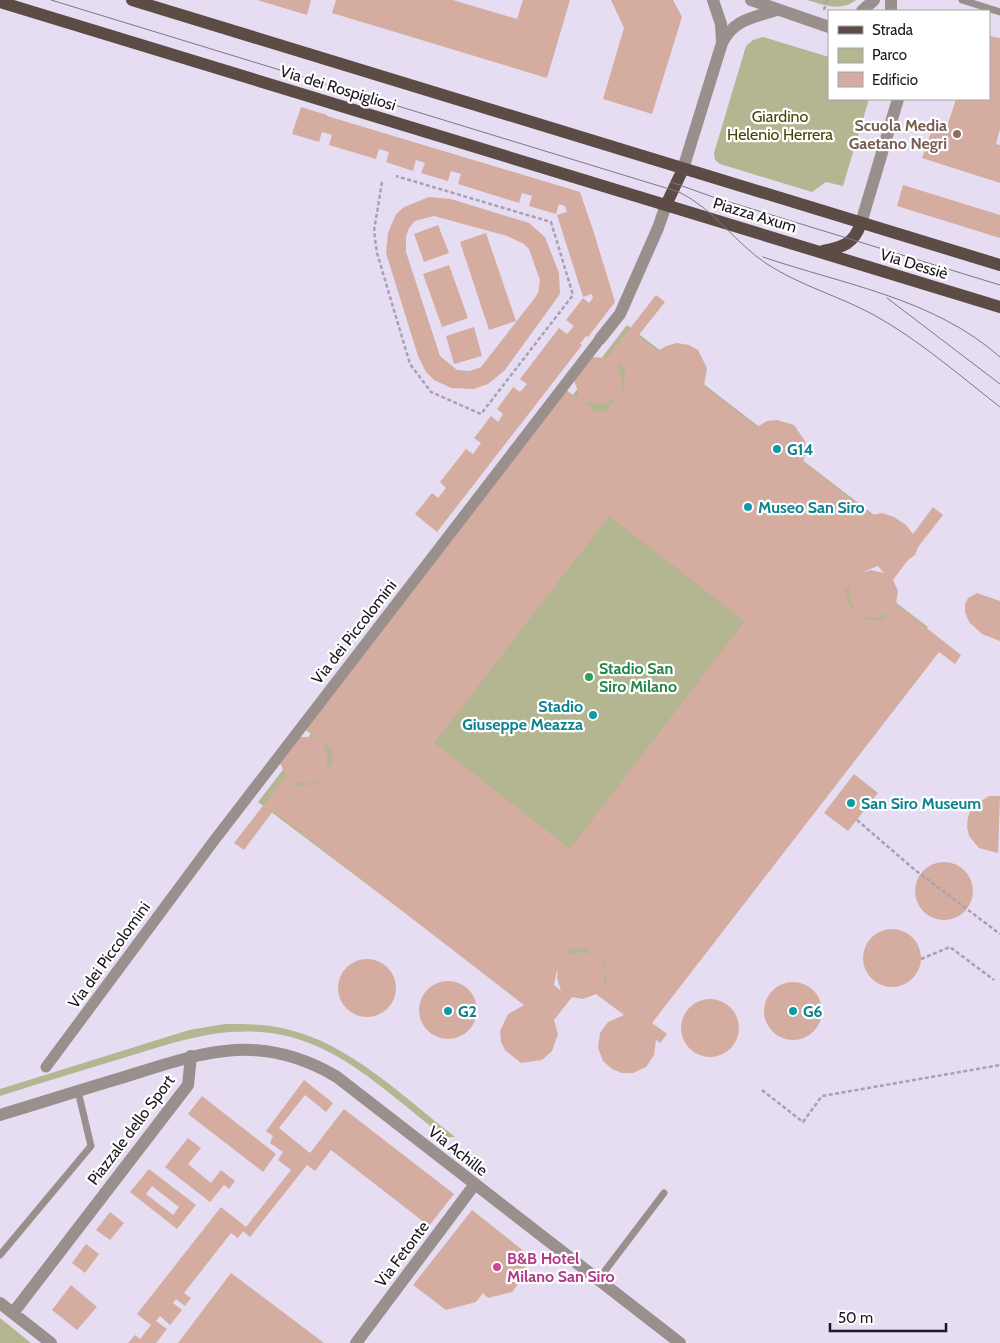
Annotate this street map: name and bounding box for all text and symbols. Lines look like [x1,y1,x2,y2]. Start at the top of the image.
legend [828,10,990,100]
text: Strada [872,21,914,39]
text: Parco [872,46,907,64]
street label: Via dei Rospigliosi [278,61,398,115]
text: Edificio [872,71,918,89]
park label: Giardino Helenio Herrera [727,107,833,144]
place label: Scuola Media Gaetano Negri [849,116,947,153]
marker: Scuola Media Gaetano Negri [951,128,963,140]
street label: Piazza Axum [711,193,799,237]
street label: Via Dessiè [878,245,950,283]
place label: G14 [787,440,814,459]
marker: G14 [771,443,783,455]
place label: Museo San Siro [758,498,865,517]
marker: Museo San Siro [742,501,754,513]
street label: Via dei Piccolomini [307,576,401,688]
place label: Stadio San Siro Milano [599,659,677,696]
marker: Stadio San Siro Milano [583,671,595,683]
place label: Stadio Giuseppe Meazza [462,697,583,734]
marker: Stadio Giuseppe Meazza [587,709,599,721]
place label: San Siro Museum [861,794,981,813]
marker: San Siro Museum [845,797,857,809]
street label: Via dei Piccolomini [64,898,154,1012]
place label: G2 [458,1002,477,1021]
place label: G6 [803,1002,823,1021]
marker: G2 [442,1005,454,1017]
marker: G6 [787,1005,799,1017]
street label: Piazzale dello Sport [83,1071,179,1189]
street label: Via Achille [425,1122,491,1180]
street label: Via Fetonte [371,1217,433,1291]
place label: B&B Hotel Milano San Siro [507,1249,615,1286]
marker: B&B Hotel Milano San Siro [491,1261,503,1273]
scale bar [830,1300,946,1332]
text: 50 m [838,1309,873,1327]

